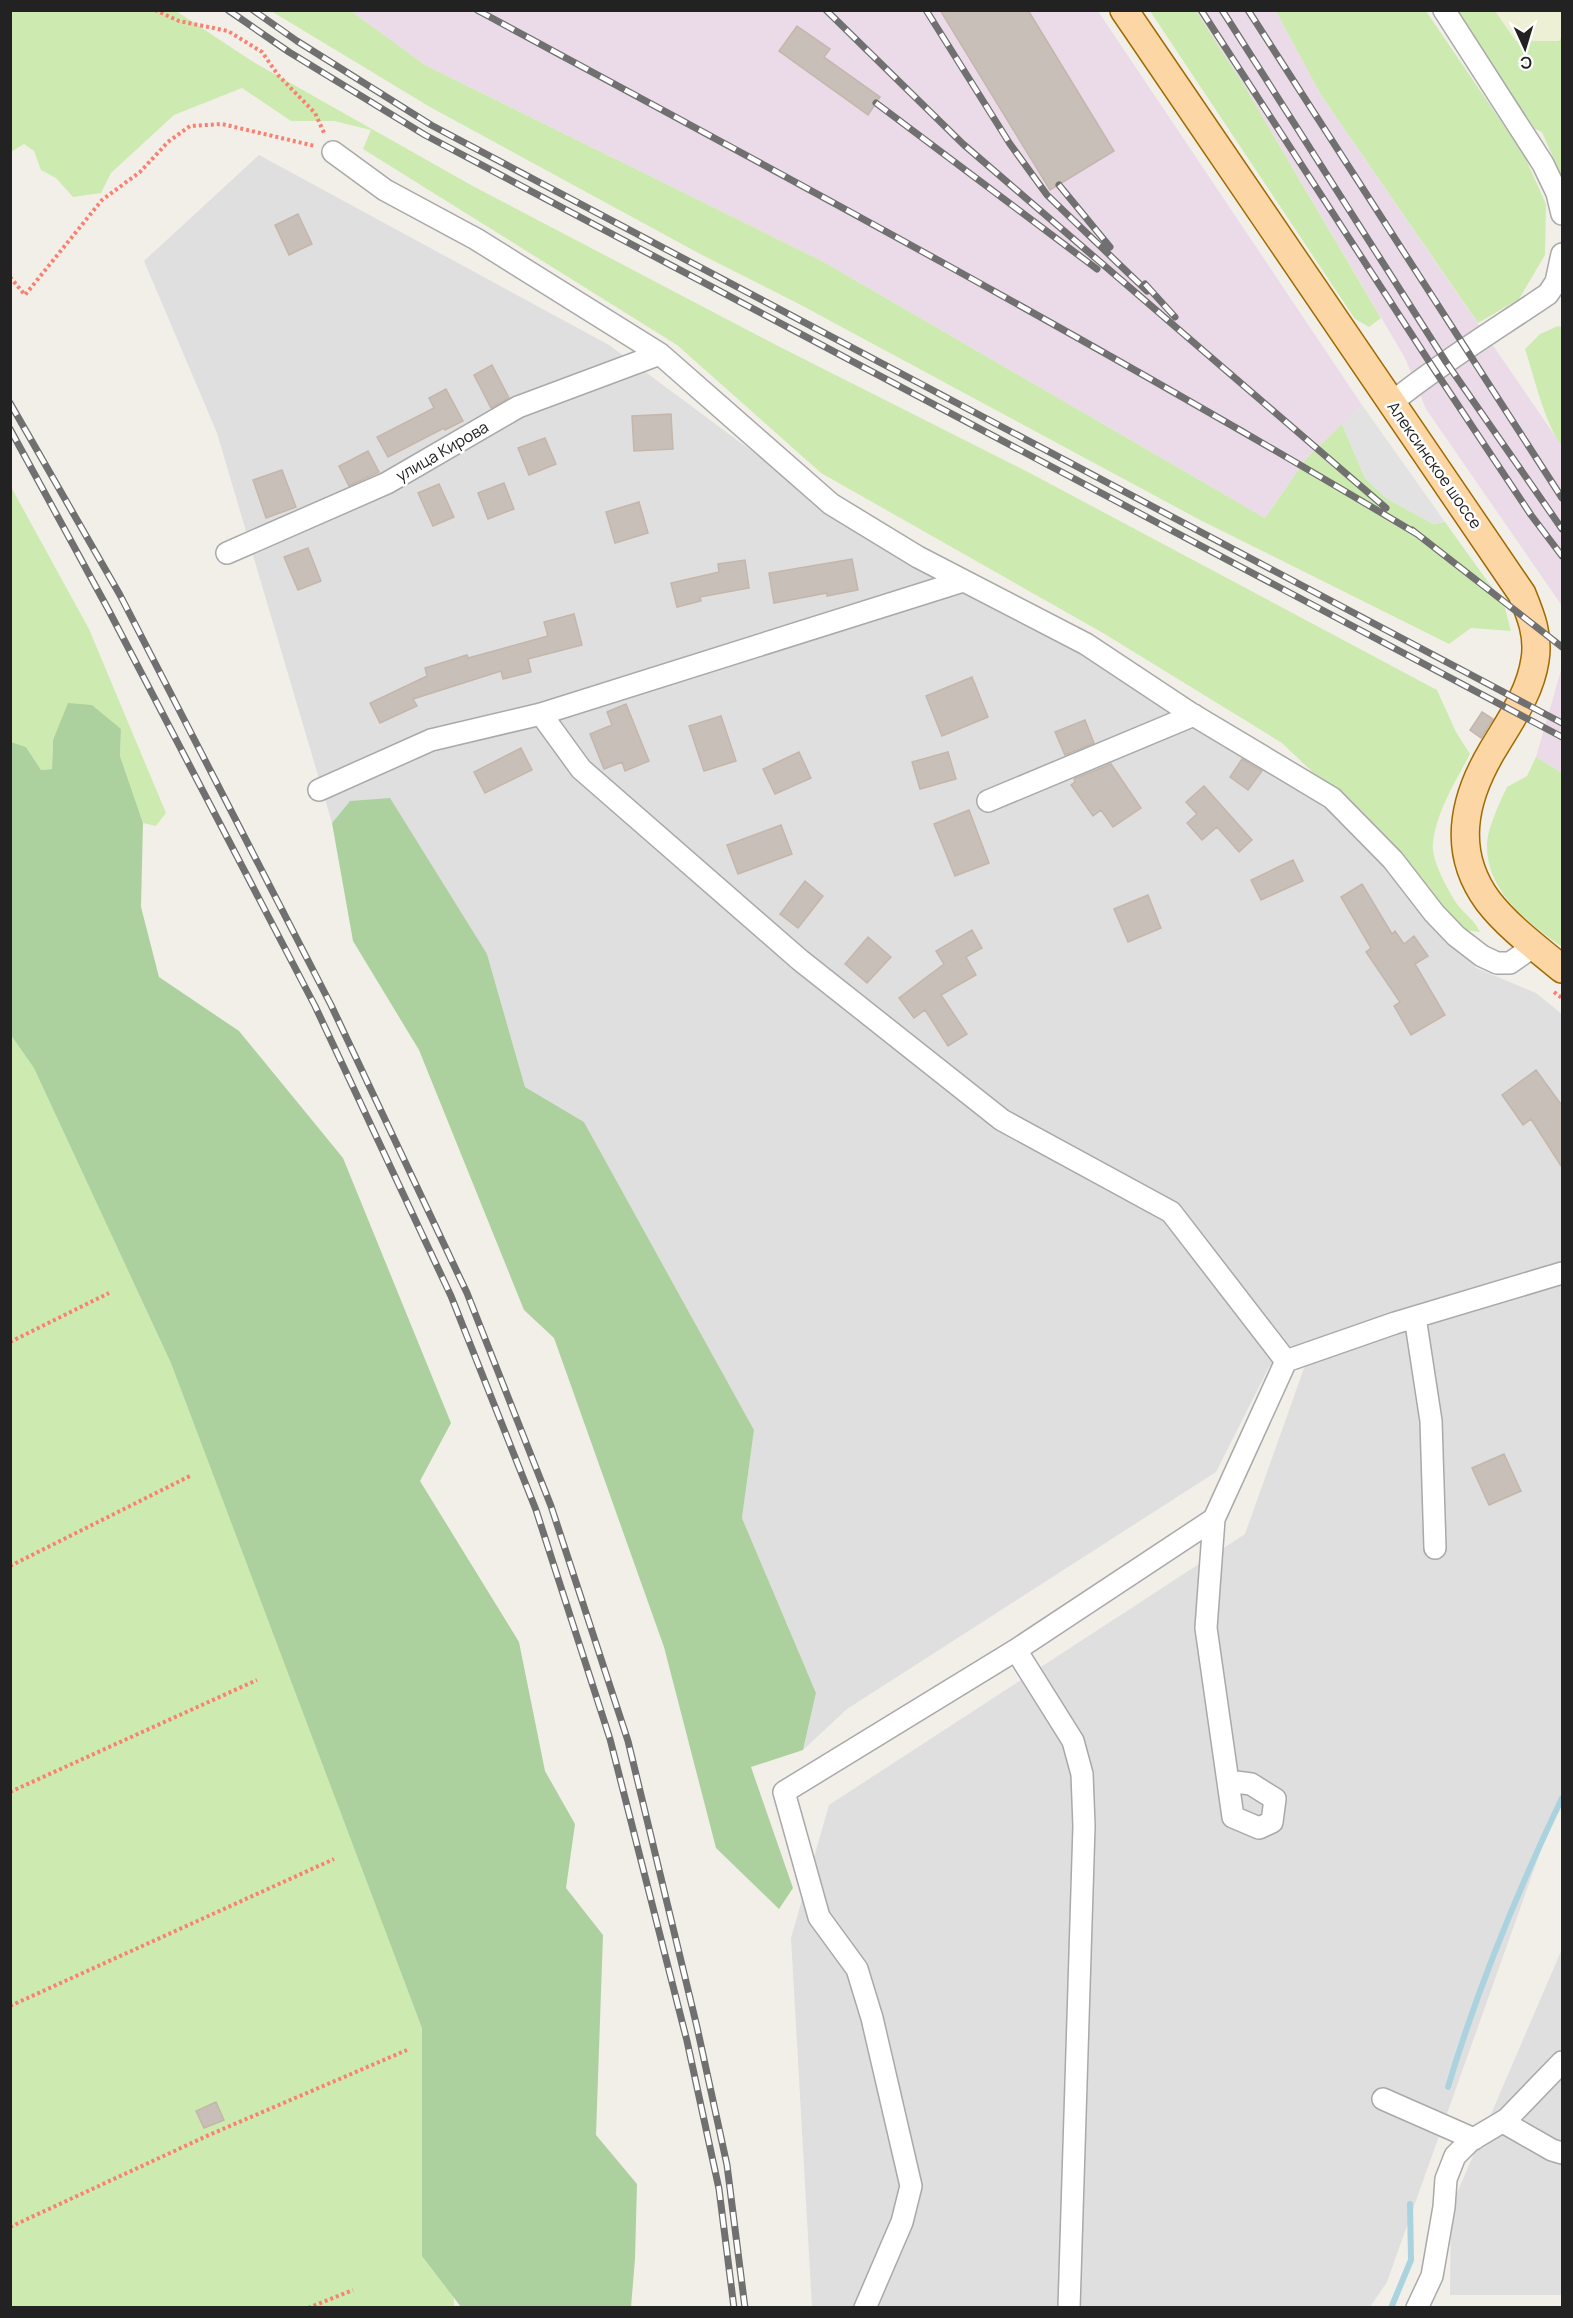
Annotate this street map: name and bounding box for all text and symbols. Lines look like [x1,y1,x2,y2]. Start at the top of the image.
north arrow [1495,18,1555,78]
text: С [1519,52,1533,74]
street label: Алексинское шоссе [1383,397,1487,533]
street label: улица Кирова [392,416,492,486]

